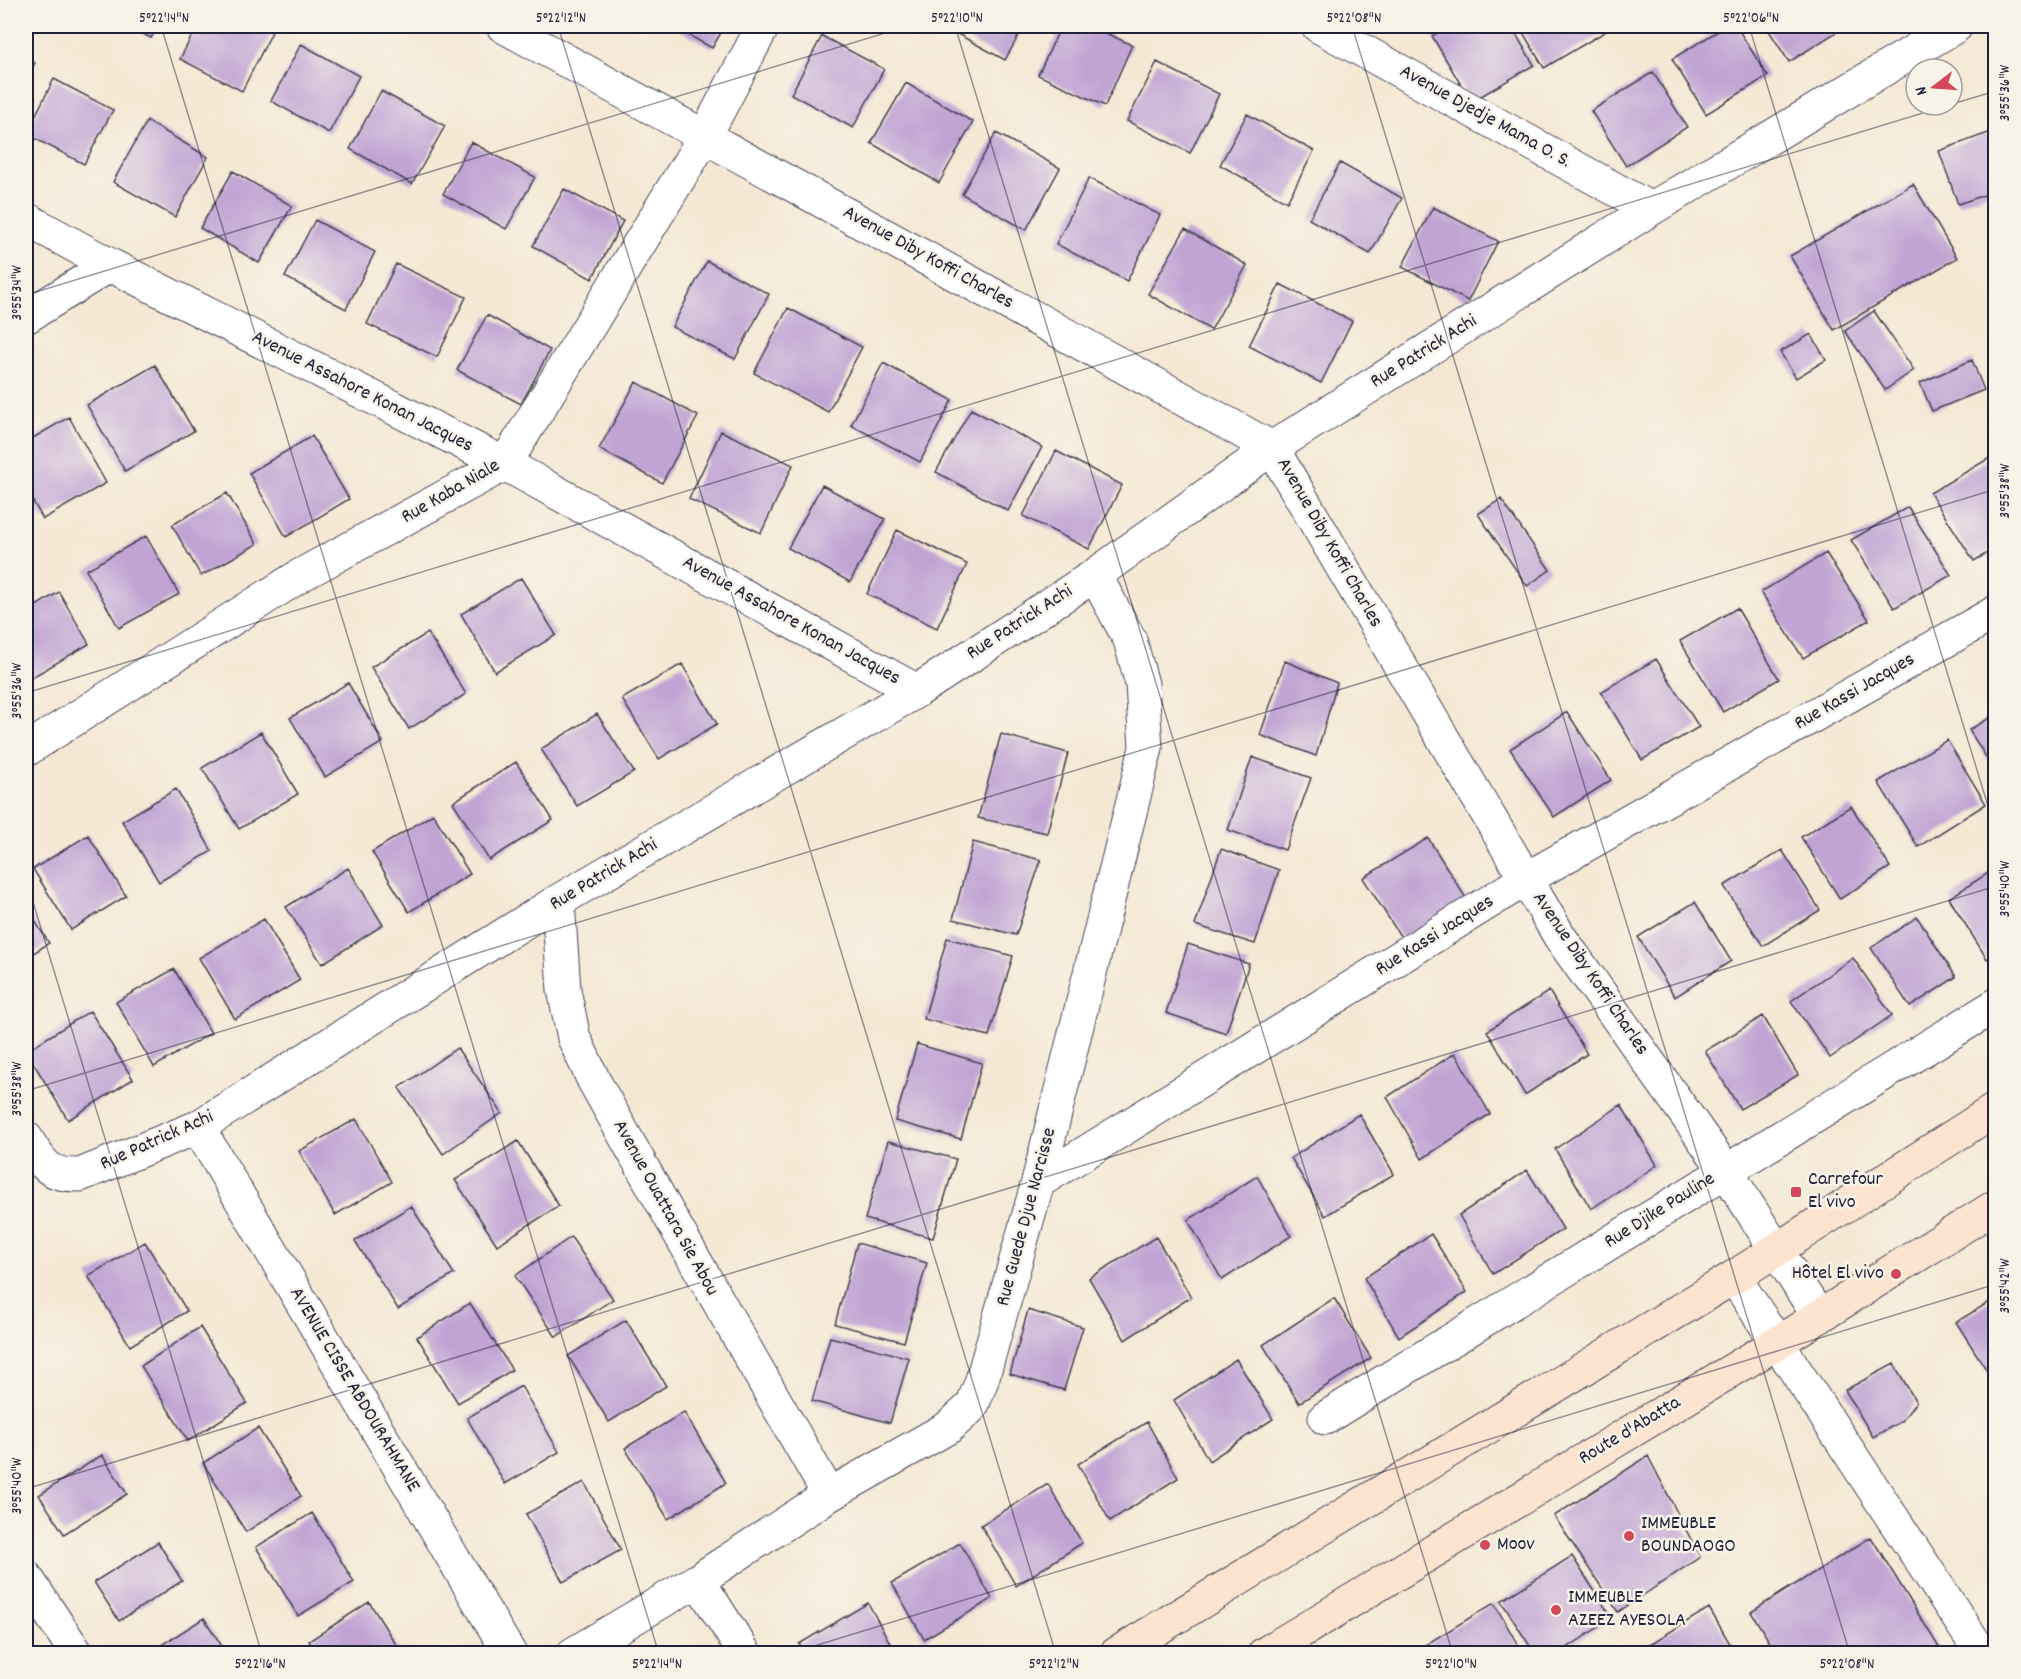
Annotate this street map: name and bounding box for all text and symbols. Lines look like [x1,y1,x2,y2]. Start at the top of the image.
text: 5°22'14"N [139,8,189,30]
text: 5°22'12"N [536,8,586,30]
text: 5°22'10"N [931,8,983,30]
text: 5°22'08"N [1327,8,1381,30]
text: 5°22'06"N [1723,8,1779,30]
north arrow [1904,57,1964,117]
street label: Avenue Djedje Mama O. S. [1394,58,1576,176]
text: 3°55'36"W [1995,64,2017,121]
text: N [1910,83,1934,98]
street label: Avenue Diby Koffi Charles [837,199,1019,317]
text: 3°55'34"W [7,265,29,321]
street label: Rue Patrick Achi [1365,308,1483,396]
street label: Avenue Assahore Konan Jacques [246,324,478,460]
street label: Rue Kaba Niale [397,452,506,531]
street label: Avenue Diby Koffi Charles [1269,453,1389,633]
text: 3°55'38"W [1995,463,2017,518]
street label: Avenue Assahore Konan Jacques [677,549,905,693]
street label: Rue Patrick Achi [962,578,1079,668]
street label: Rue Kassi Jacques [1790,646,1920,738]
text: 3°55'36"W [7,662,29,719]
street label: Rue Patrick Achi [545,832,663,918]
text: 3°55'40"W [1995,860,2017,917]
street label: Avenue Diby Koffi Charles [1525,887,1655,1061]
street label: Rue Kassi Jacques [1370,888,1500,984]
text: 3°55'38"W [7,1061,29,1116]
street label: Rue Patrick Achi [96,1103,218,1178]
street label: Avenue Ouattara Sie Abou [605,1115,725,1301]
street label: Rue Guede Djue Narcisse [990,1125,1064,1309]
street label: Rue Djike Pauline [1599,1166,1721,1256]
place label: Carrefour El vivo [1808,1166,1883,1217]
marker: Carrefour El vivo [1789,1185,1803,1199]
text: 3°55'42"W [1995,1258,2017,1314]
place label: Hôtel El vivo [1792,1260,1884,1288]
marker: Hôtel El vivo [1889,1267,1903,1281]
street label: AVENUE CISSE ABDOURAHMANE [282,1282,426,1498]
street label: Route d'Abatta [1574,1389,1687,1472]
text: 3°55'40"W [7,1457,29,1514]
place label: IMMEUBLE BOUNDAOGO [1641,1510,1736,1561]
marker: IMMEUBLE BOUNDAOGO [1622,1529,1636,1543]
place label: Moov [1497,1531,1536,1559]
marker: Moov [1478,1538,1492,1552]
place label: IMMEUBLE AZEEZ AYESOLA [1568,1584,1686,1635]
marker: IMMEUBLE AZEEZ AYESOLA [1549,1603,1563,1617]
text: 5°22'16"N [234,1654,286,1676]
text: 5°22'14"N [632,1654,682,1676]
text: 5°22'12"N [1029,1654,1079,1676]
text: 5°22'10"N [1425,1654,1477,1676]
text: 5°22'08"N [1820,1654,1874,1676]

